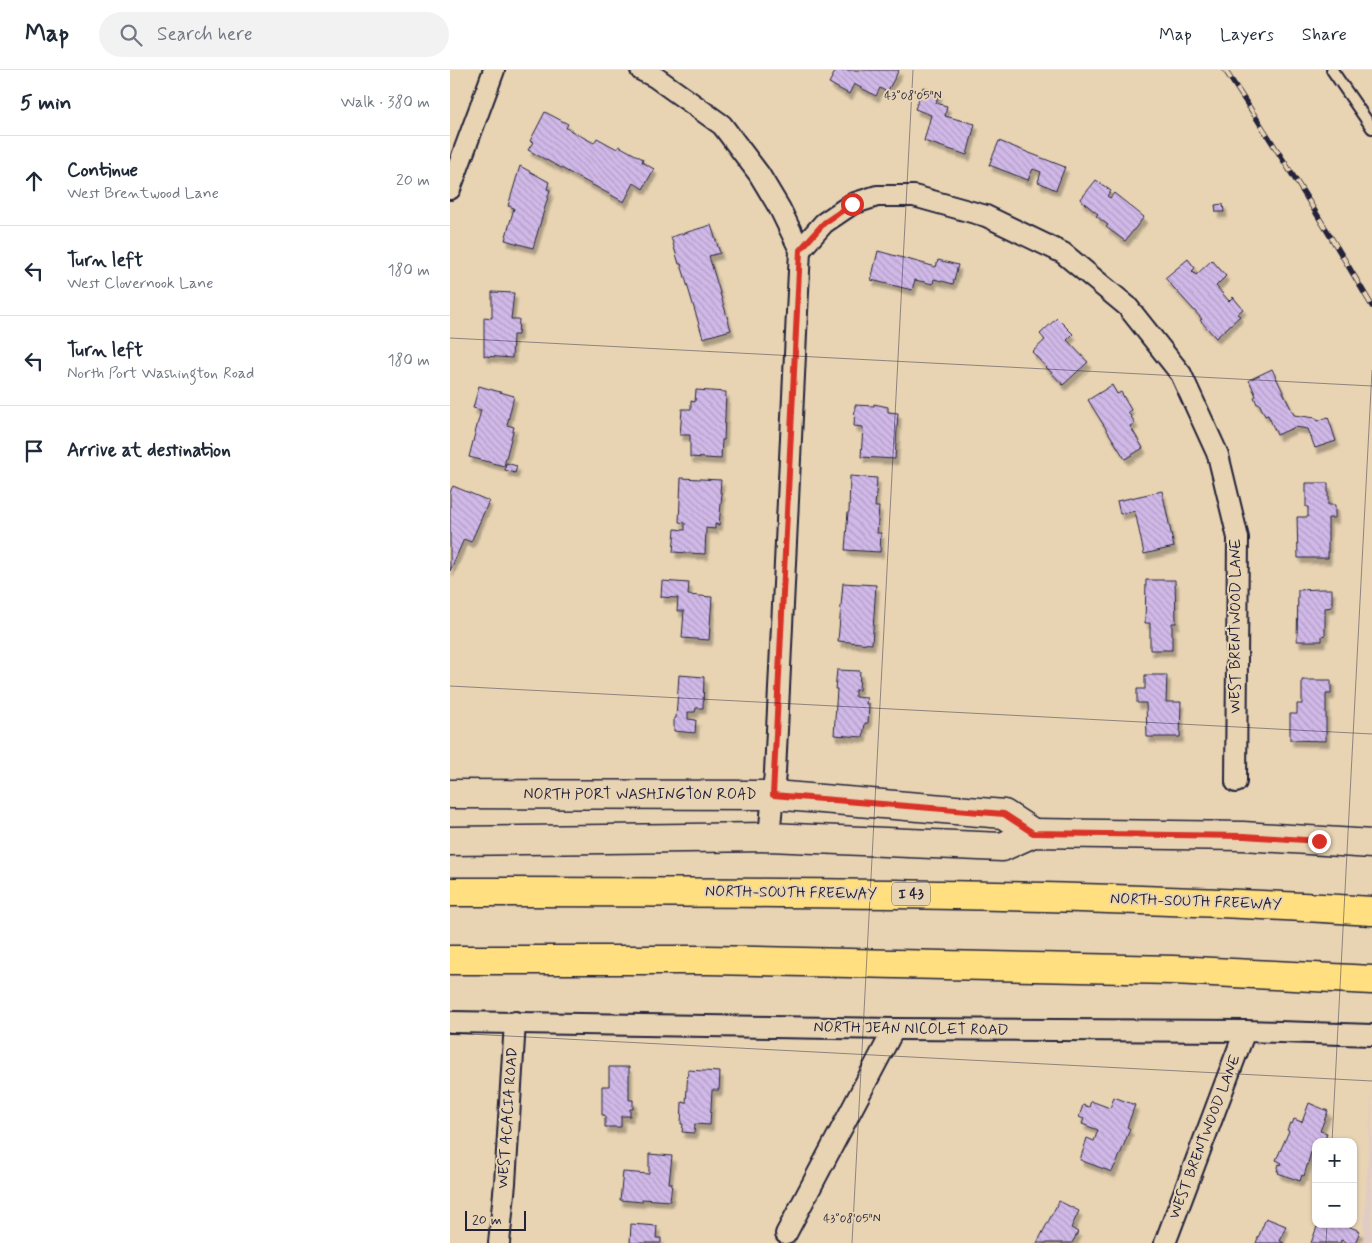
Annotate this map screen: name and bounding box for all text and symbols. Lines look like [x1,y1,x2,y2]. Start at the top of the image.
search box [99,12,449,57]
text: Map [25,19,69,50]
icon: search [117,21,145,49]
text: Search here [157,22,253,47]
text: Map [1159,23,1192,47]
text: Layers [1220,23,1274,47]
text: Share [1302,23,1347,47]
text: 43°08'05"N [884,88,942,104]
text: 5 min [20,89,72,117]
text: Walk · 380 m [340,92,430,113]
text: Continue [67,158,138,183]
icon: ahead [20,167,48,195]
text: 20 m [396,170,430,191]
text: West Brentwood Lane [67,183,219,204]
route start [841,193,864,216]
text: Turn left [67,248,143,273]
icon: left [20,257,48,285]
text: 180 m [387,260,430,281]
text: West Clovernook Lane [67,273,213,294]
text: Turn left [67,338,143,363]
icon: left [20,347,48,375]
text: 180 m [387,350,430,371]
text: North Port Washington Road [67,363,254,384]
icon: arrive [20,437,48,465]
text: Arrive at destination [67,438,231,463]
street label: WEST BRENTWOOD LANE [1226,538,1246,713]
street label: NORTH PORT WASHINGTON ROAD [523,785,757,805]
route end [1308,830,1331,853]
street label: NORTH-SOUTH FREEWAY [705,882,877,905]
road number: I 43 [892,882,930,906]
street label: NORTH-SOUTH FREEWAY [1110,889,1283,915]
street label: NORTH JEAN NICOLET ROAD [813,1017,1009,1041]
street label: WEST ACACIA ROAD [493,1047,523,1189]
street label: WEST BRENTWOOD LANE [1164,1051,1246,1222]
map controls [1312,1138,1357,1228]
button: + [1312,1138,1357,1183]
button: − [1312,1183,1357,1228]
scale bar [465,1208,526,1231]
text: 20 m [472,1211,502,1229]
text: 43°08'05"N [823,1211,881,1227]

